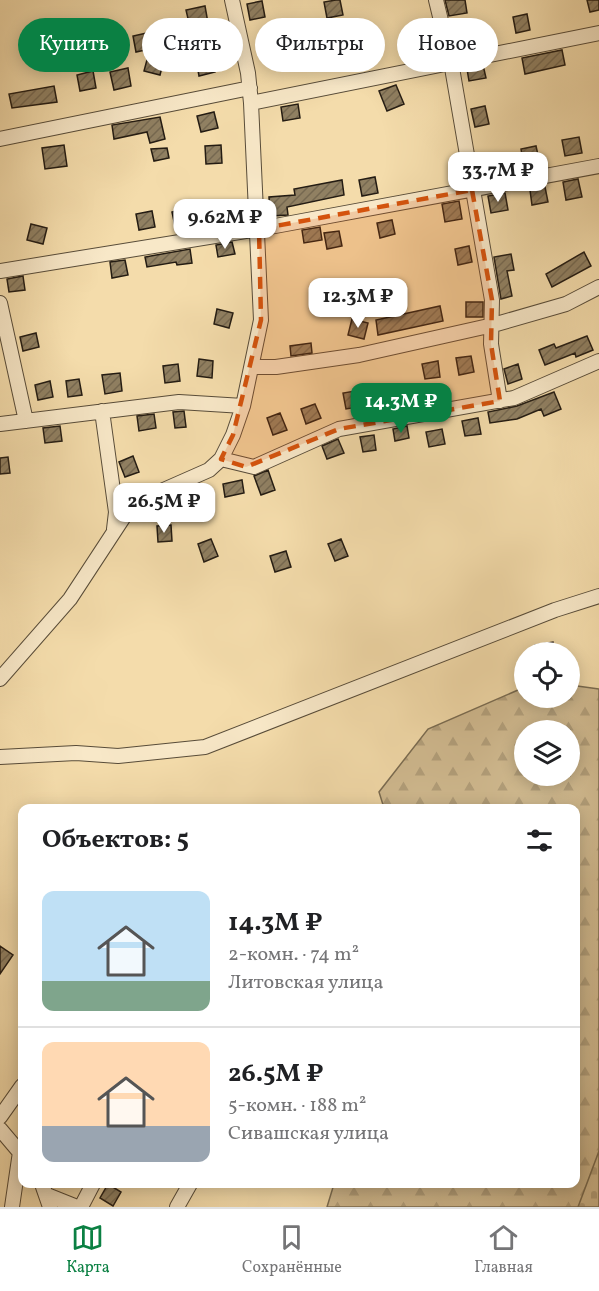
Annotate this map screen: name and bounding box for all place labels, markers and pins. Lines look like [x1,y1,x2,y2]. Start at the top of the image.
pin: 33.7M ₽ [443,152,553,203]
pin: 9.62M ₽ [170,199,280,250]
pin: 12.3M ₽ [303,278,413,329]
pin: 14.3M ₽ [346,383,456,434]
pin: 26.5M ₽ [109,483,219,534]

